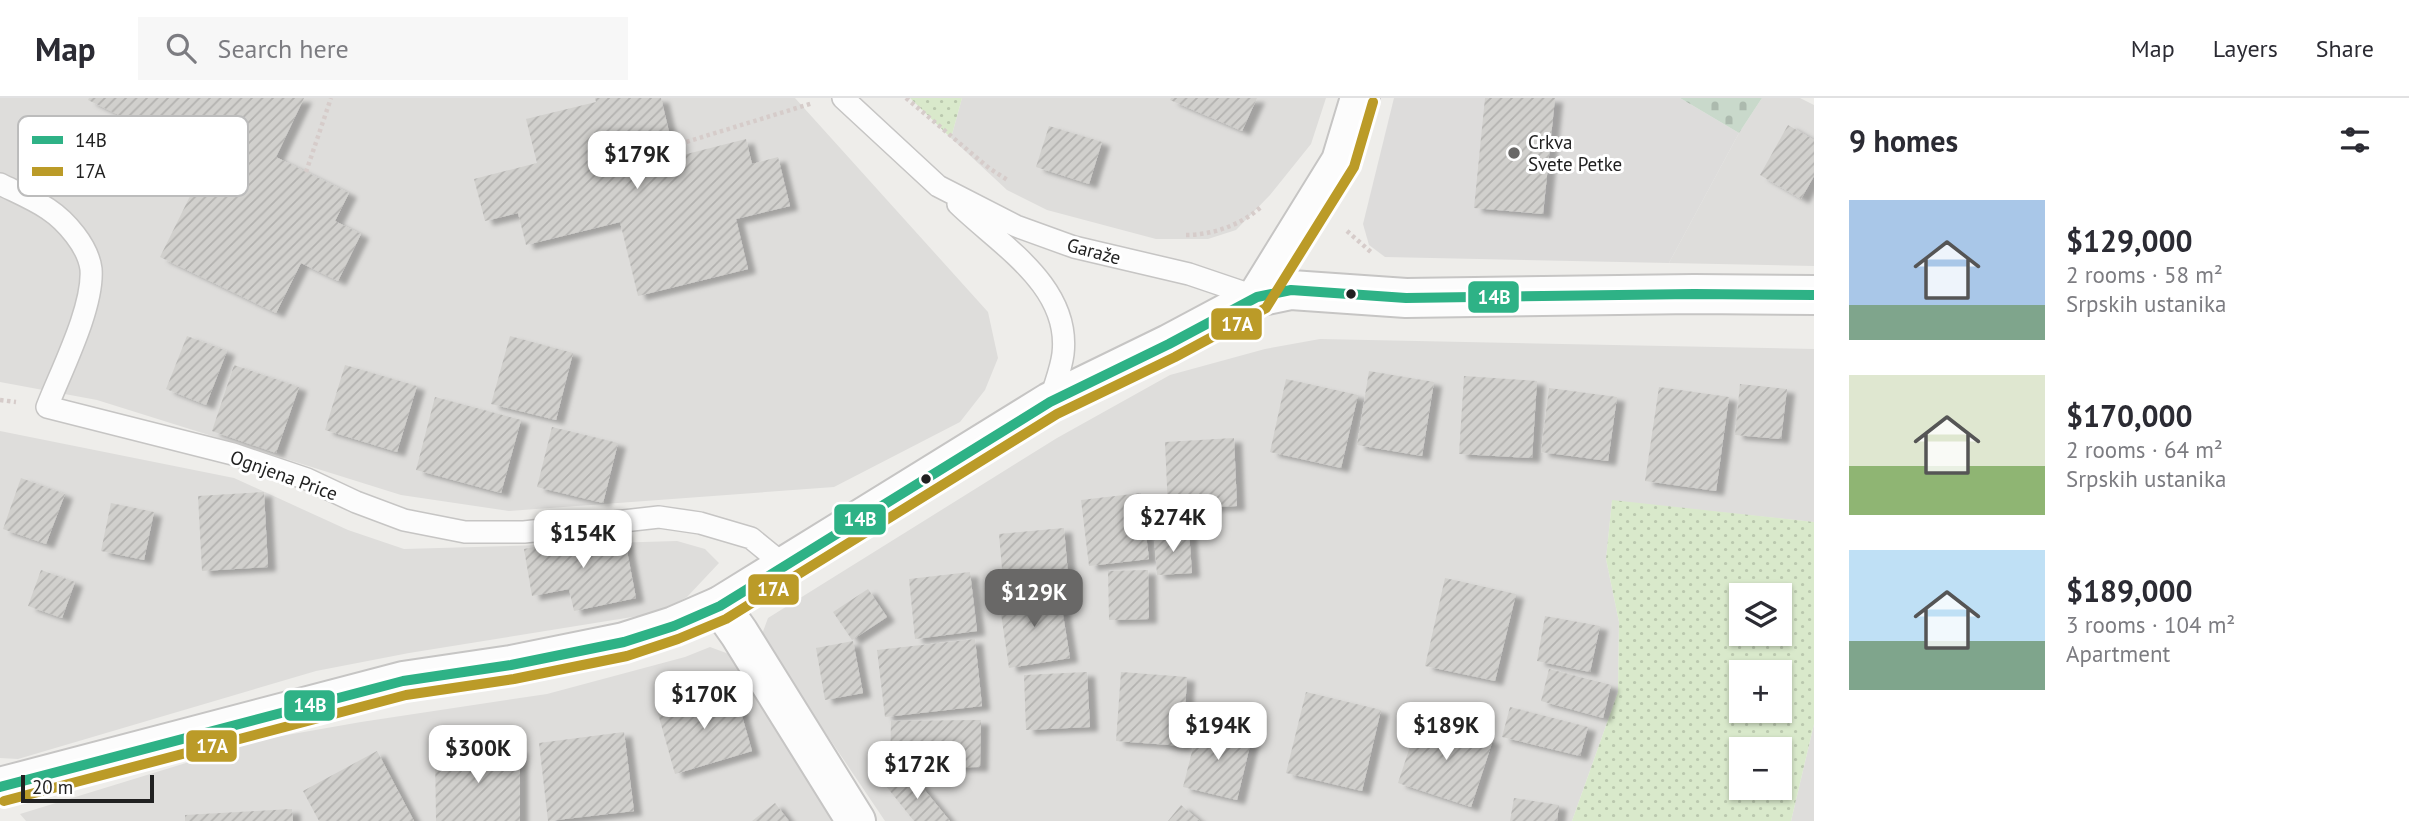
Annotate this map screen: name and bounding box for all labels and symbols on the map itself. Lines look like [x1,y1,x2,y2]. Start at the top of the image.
legend [18,116,248,196]
text: 14B [75,128,107,152]
place label: Crkva Svete Petke [1528,130,1622,176]
pin: $179K [588,132,686,191]
marker: Crkva Svete Petke [1506,145,1522,161]
text: 17A [75,159,106,183]
street label: Garaže [1064,232,1124,270]
line badge: 14B [1467,280,1520,314]
text: 14B [1478,285,1510,309]
unlabelled marker [1344,287,1358,301]
line badge: 17A [1210,307,1263,341]
text: 17A [1221,312,1253,336]
street label: Ognjena Price [227,444,341,506]
unlabelled marker [919,472,933,486]
pin: $274K [1124,494,1222,554]
line badge: 14B [833,503,887,536]
text: 14B [844,507,876,531]
pin: $154K [534,510,632,570]
pin: $129K [985,570,1083,629]
line badge: 17A [747,573,800,606]
text: 17A [757,577,789,601]
pin: $170K [655,672,753,731]
line badge: 14B [283,689,336,722]
text: 14B [294,693,326,717]
pin: $194K [1169,702,1267,762]
pin: $189K [1397,702,1495,762]
pin: $300K [429,726,527,785]
line badge: 17A [185,729,238,763]
text: 17A [196,734,228,758]
pin: $172K [868,742,966,801]
scale bar [21,772,154,804]

